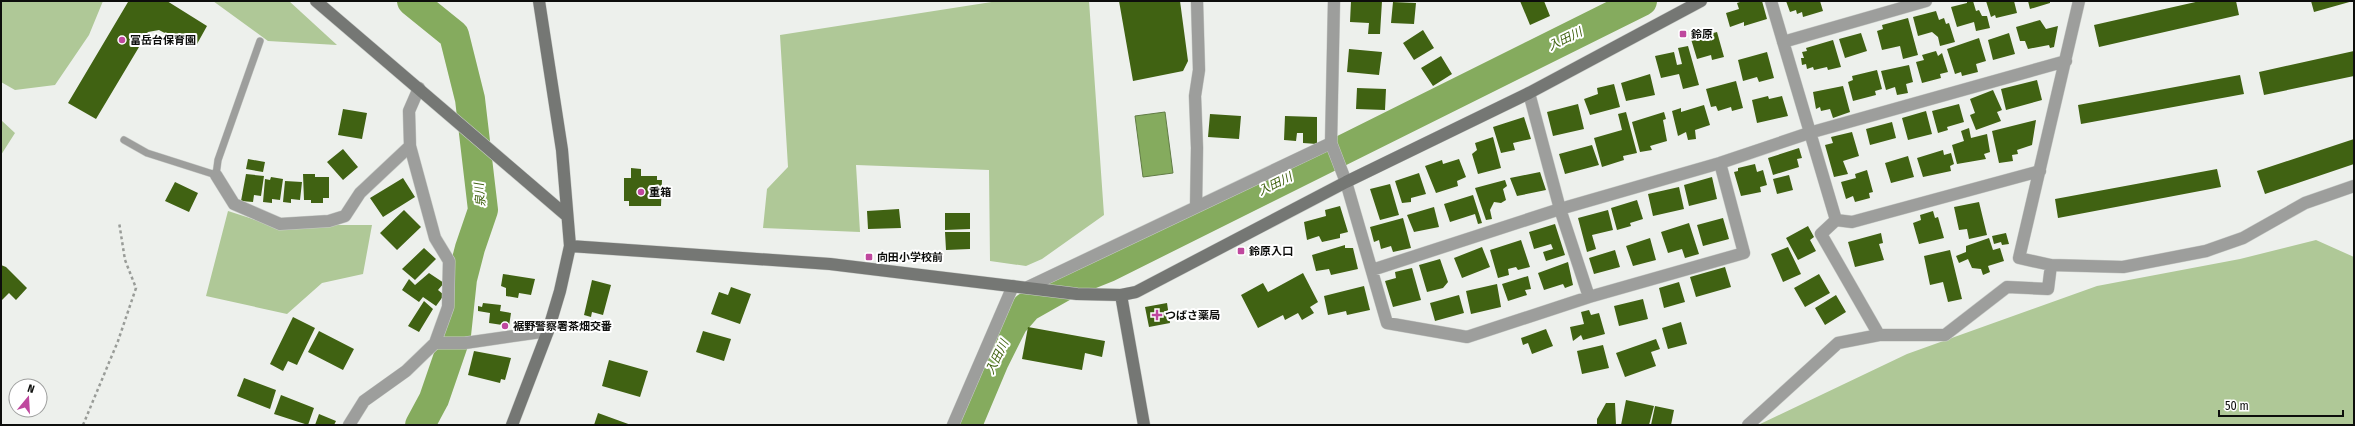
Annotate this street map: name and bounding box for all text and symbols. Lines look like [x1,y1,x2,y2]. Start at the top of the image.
water label: 入田川 [1546,24,1586,53]
place label: 鈴原 [1691,28,1713,41]
marker: 鈴原 [1678,29,1688,39]
place label: 冨岳台保育園 [130,34,196,47]
marker: 冨岳台保育園 [117,35,127,45]
water label: 入田川 [1256,169,1296,198]
water label: 泉川 [472,180,488,208]
place label: 重箱 [649,186,671,199]
marker: 重箱 [636,187,646,197]
place label: 鈴原入口 [1249,245,1293,258]
marker: 鈴原入口 [1236,246,1246,256]
place label: 向田小学校前 [877,251,943,264]
marker: 向田小学校前 [864,252,874,262]
place label: つばさ薬局 [1165,309,1220,322]
marker: つばさ薬局 [1152,310,1162,320]
place label: 裾野警察署茶畑交番 [513,320,612,333]
marker: 裾野警察署茶畑交番 [500,321,510,331]
water label: 入田川 [983,336,1012,376]
north arrow [8,378,48,418]
text: N [26,382,36,396]
scale bar [2219,392,2343,418]
text: 50 m [2225,399,2249,413]

